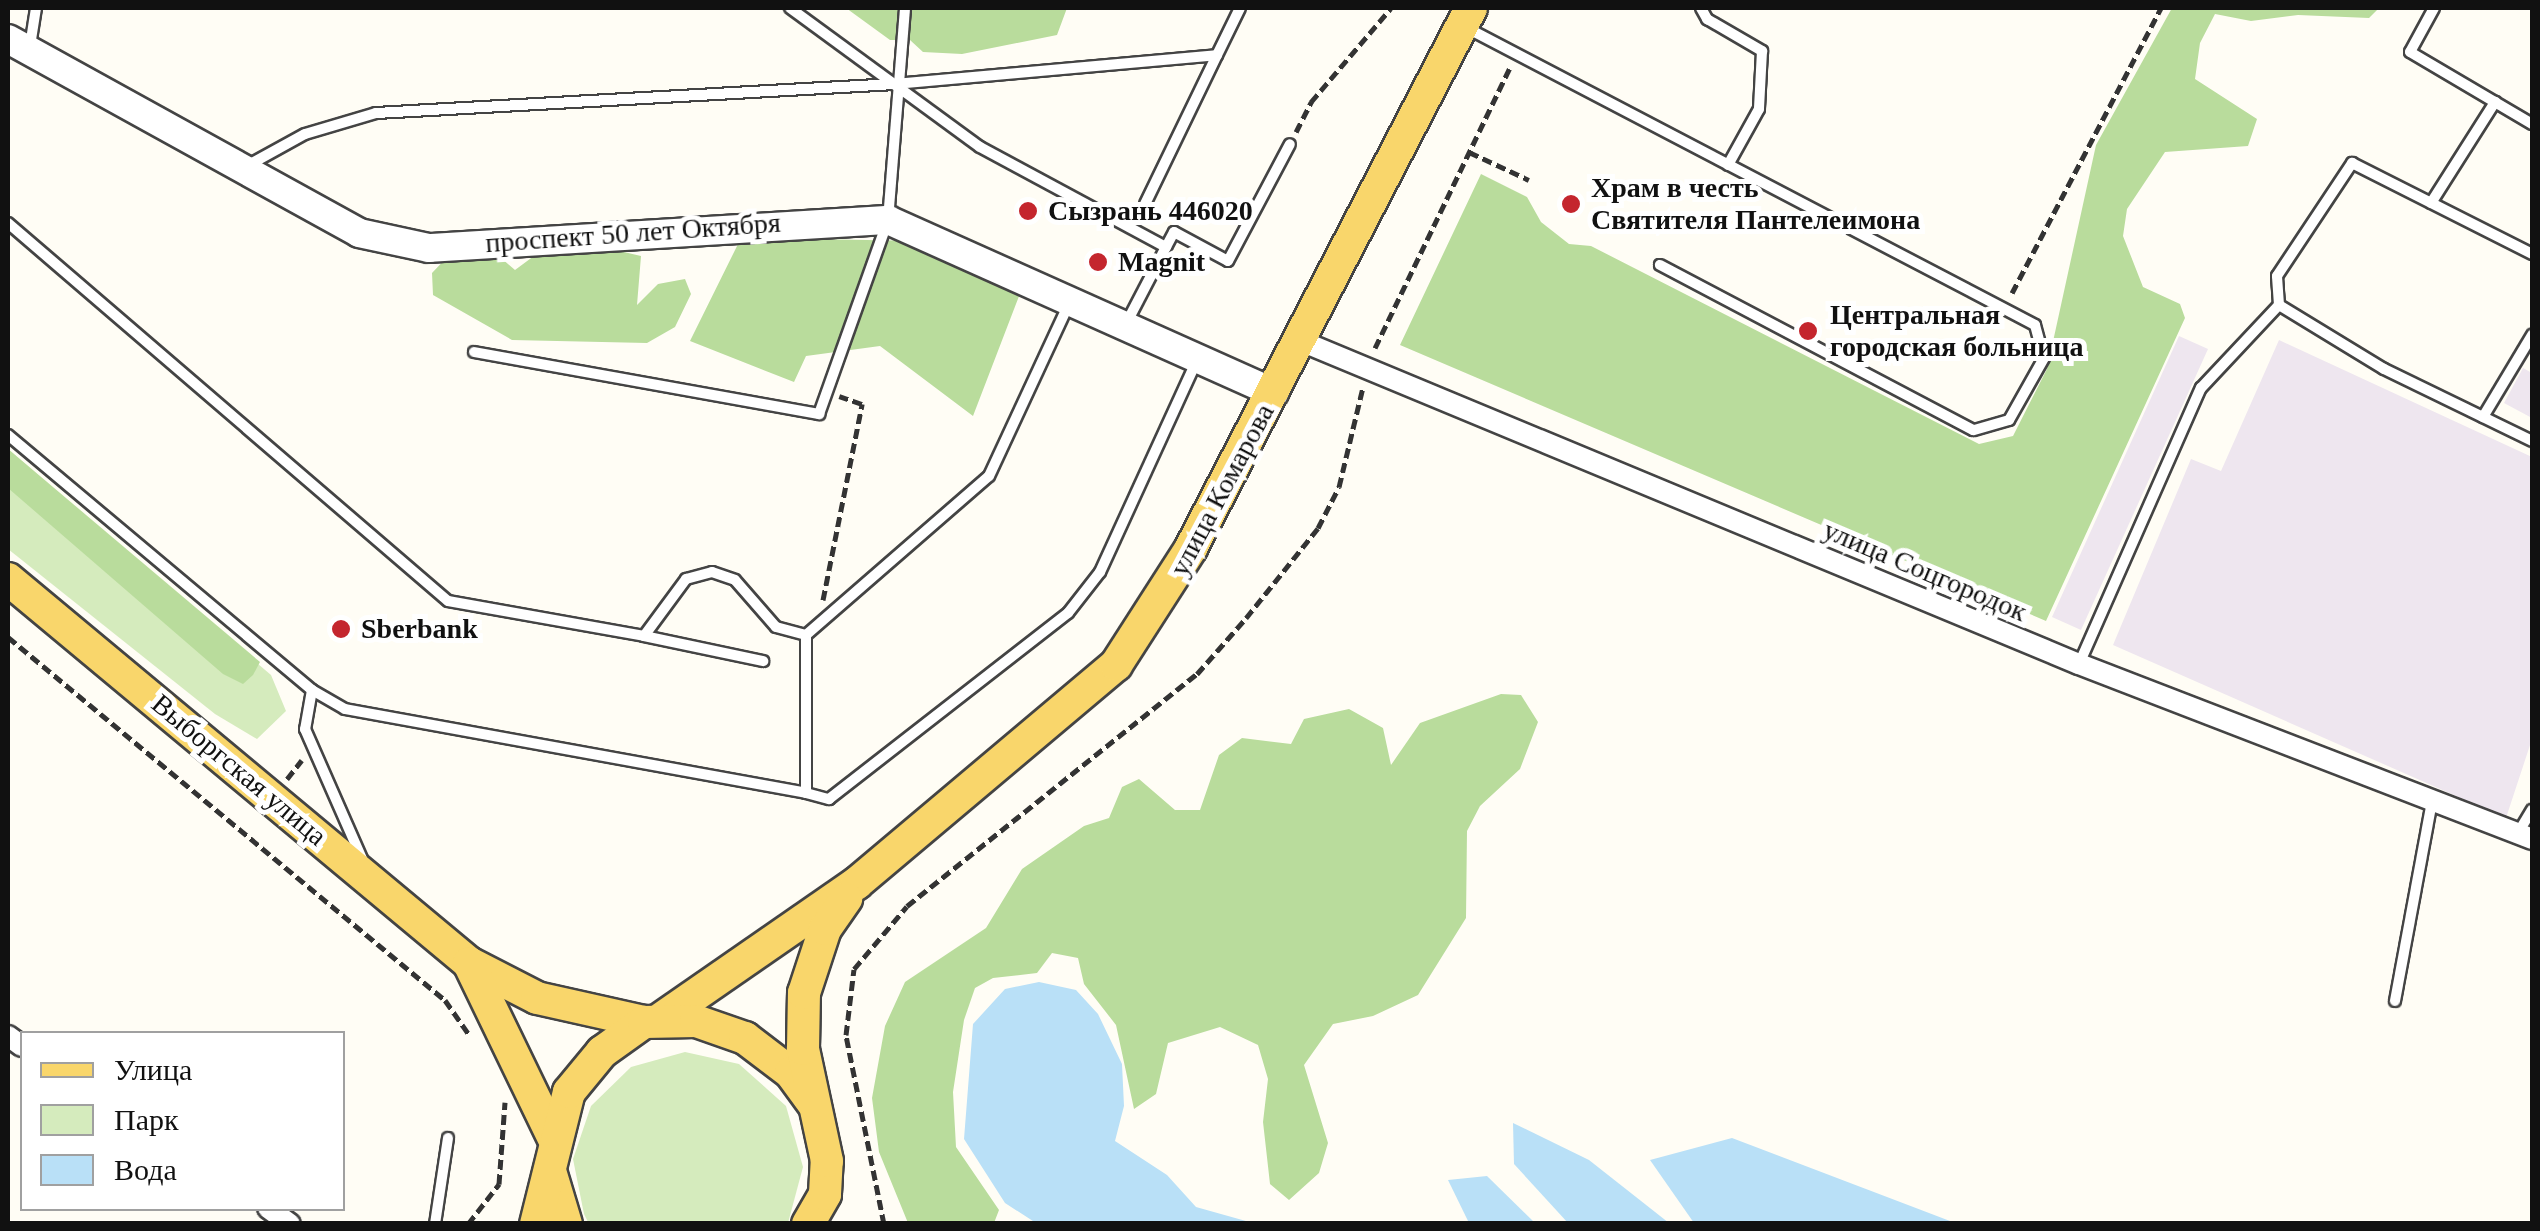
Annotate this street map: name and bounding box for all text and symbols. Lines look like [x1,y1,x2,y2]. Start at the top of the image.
place label: Храм в честь Святителя Пантелеимона [1591,171,1920,237]
marker: Храм в честь Святителя Пантелеимона [1560,193,1582,215]
place label: Сызрань 446020 [1048,194,1253,228]
marker: Сызрань 446020 [1017,200,1039,222]
street label: проспект 50 лет Октября [484,206,782,260]
place label: Magnit [1118,245,1205,279]
marker: Magnit [1087,251,1109,273]
place label: Центральная городская больница [1830,298,2083,364]
marker: Центральная городская больница [1795,318,1821,344]
street label: улица Комарова [1163,398,1281,582]
street label: улица Соцгородок [1818,513,2032,629]
place label: Sberbank [361,612,478,646]
marker: Sberbank [330,618,352,640]
street label: Выборгская улица [145,687,333,853]
legend [20,1031,345,1211]
text: Улица [114,1053,192,1086]
text: Парк [114,1103,179,1136]
text: Вода [114,1153,177,1186]

